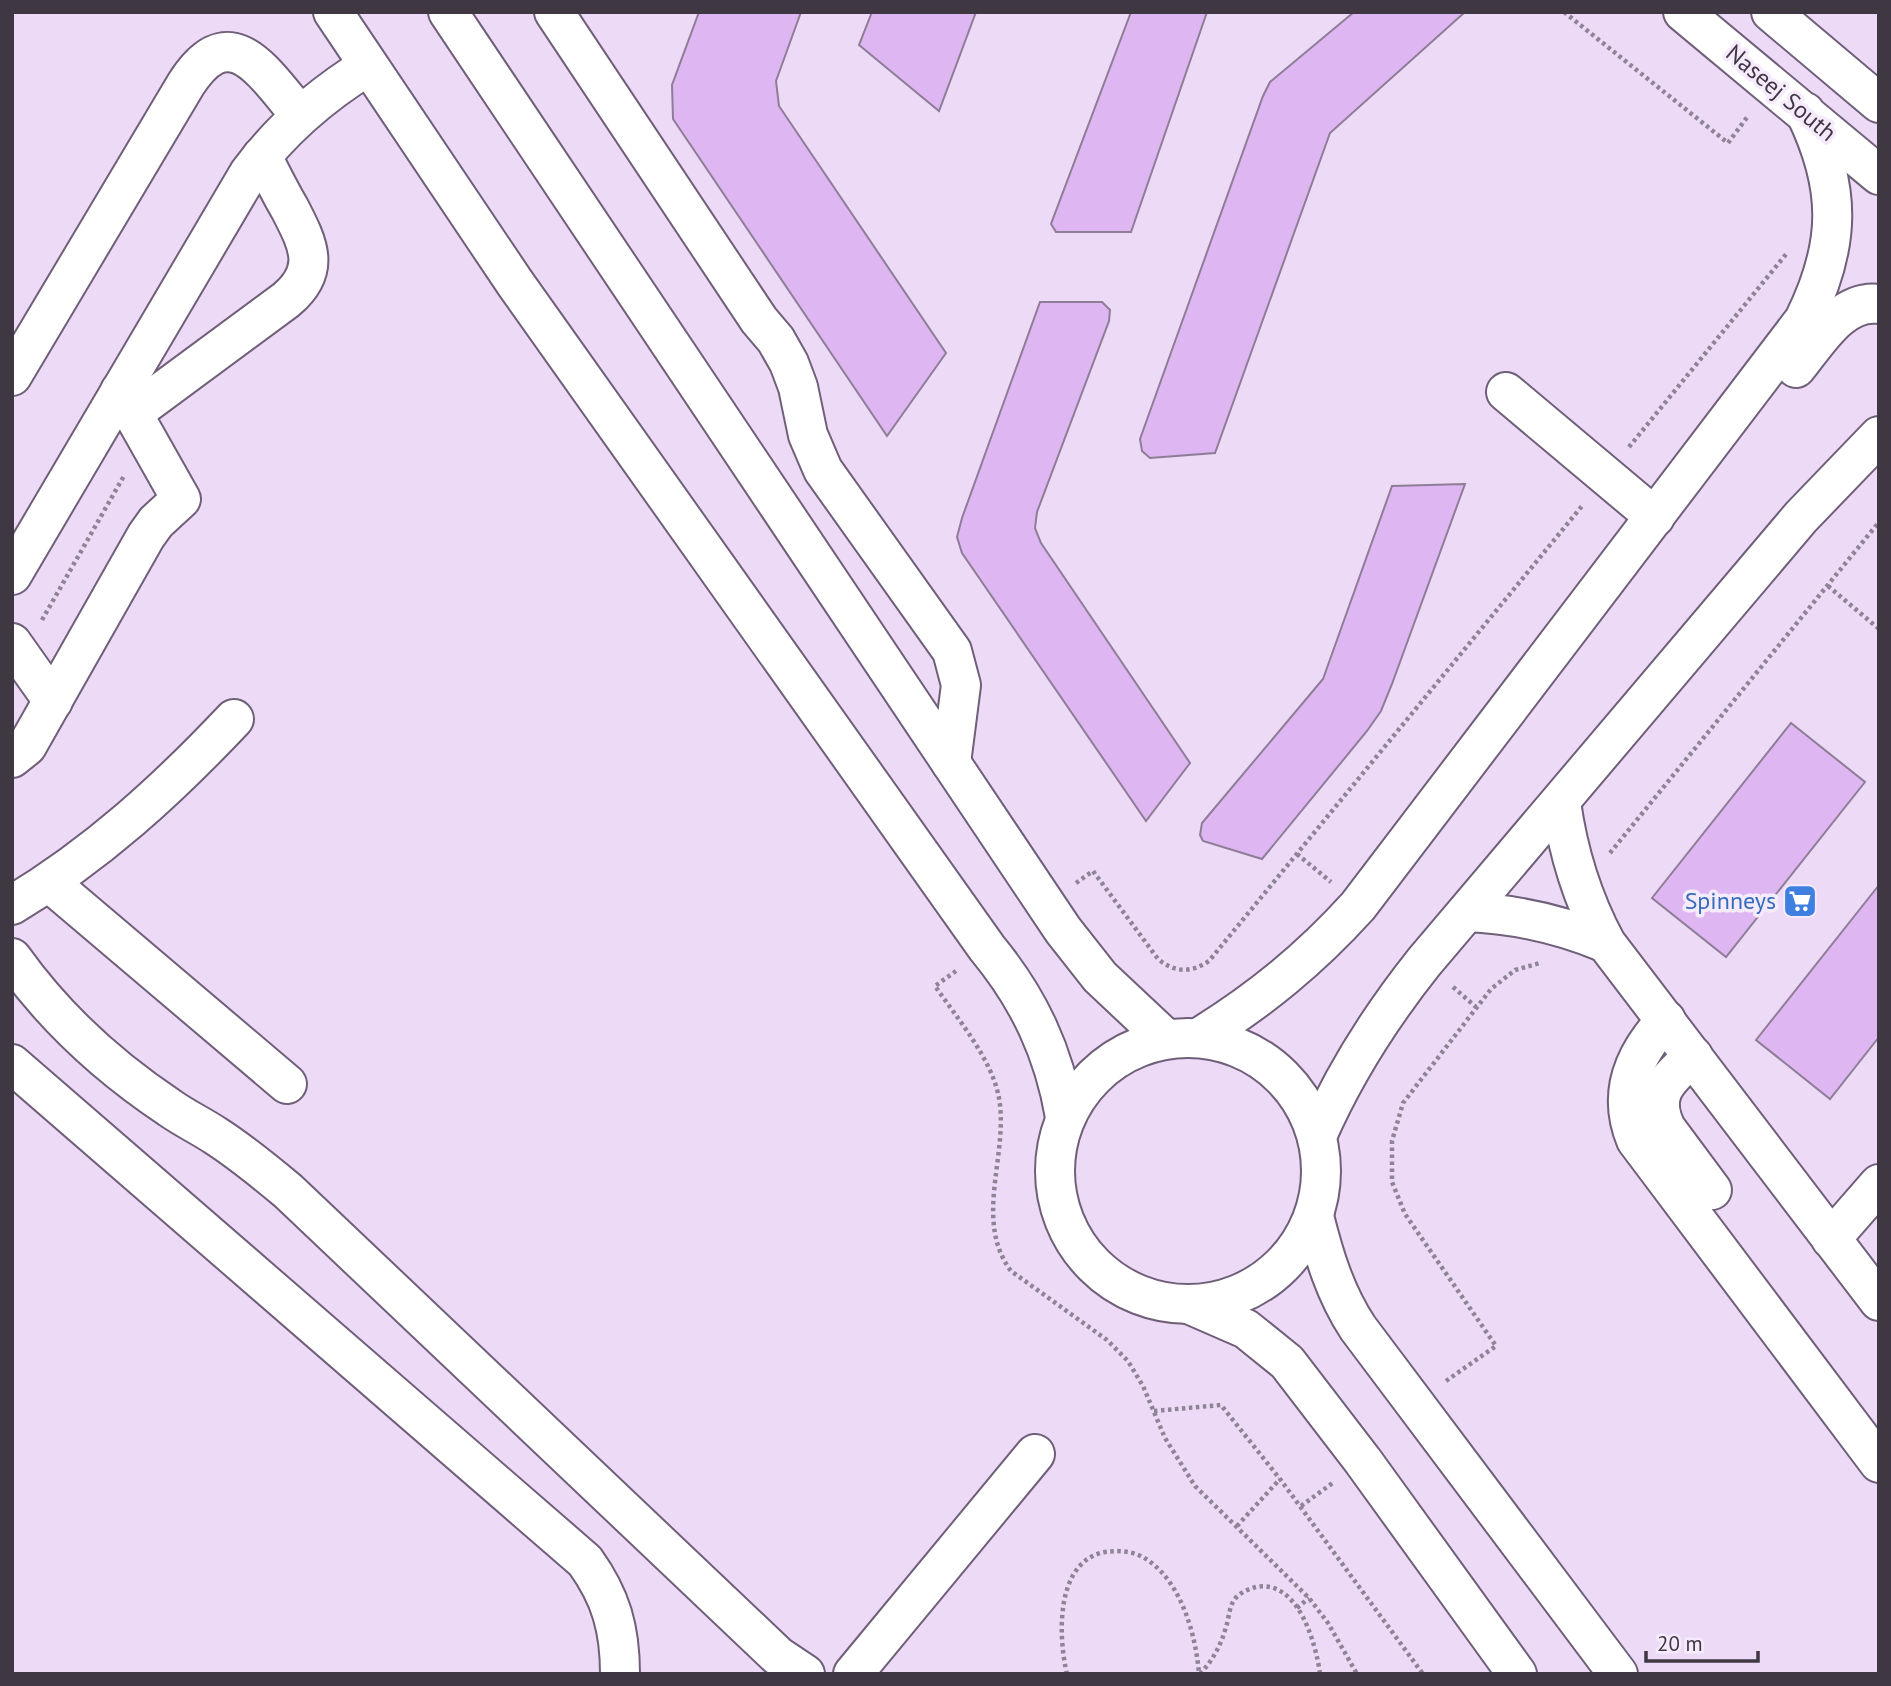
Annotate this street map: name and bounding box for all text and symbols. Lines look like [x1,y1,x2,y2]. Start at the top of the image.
street label: Naseej South [1720,37,1843,148]
supermarket icon: Spinneys [1781,882,1819,920]
place label: Spinneys [1685,885,1776,916]
scale bar [1646,1620,1758,1664]
text: 20 m [1657,1630,1703,1657]

